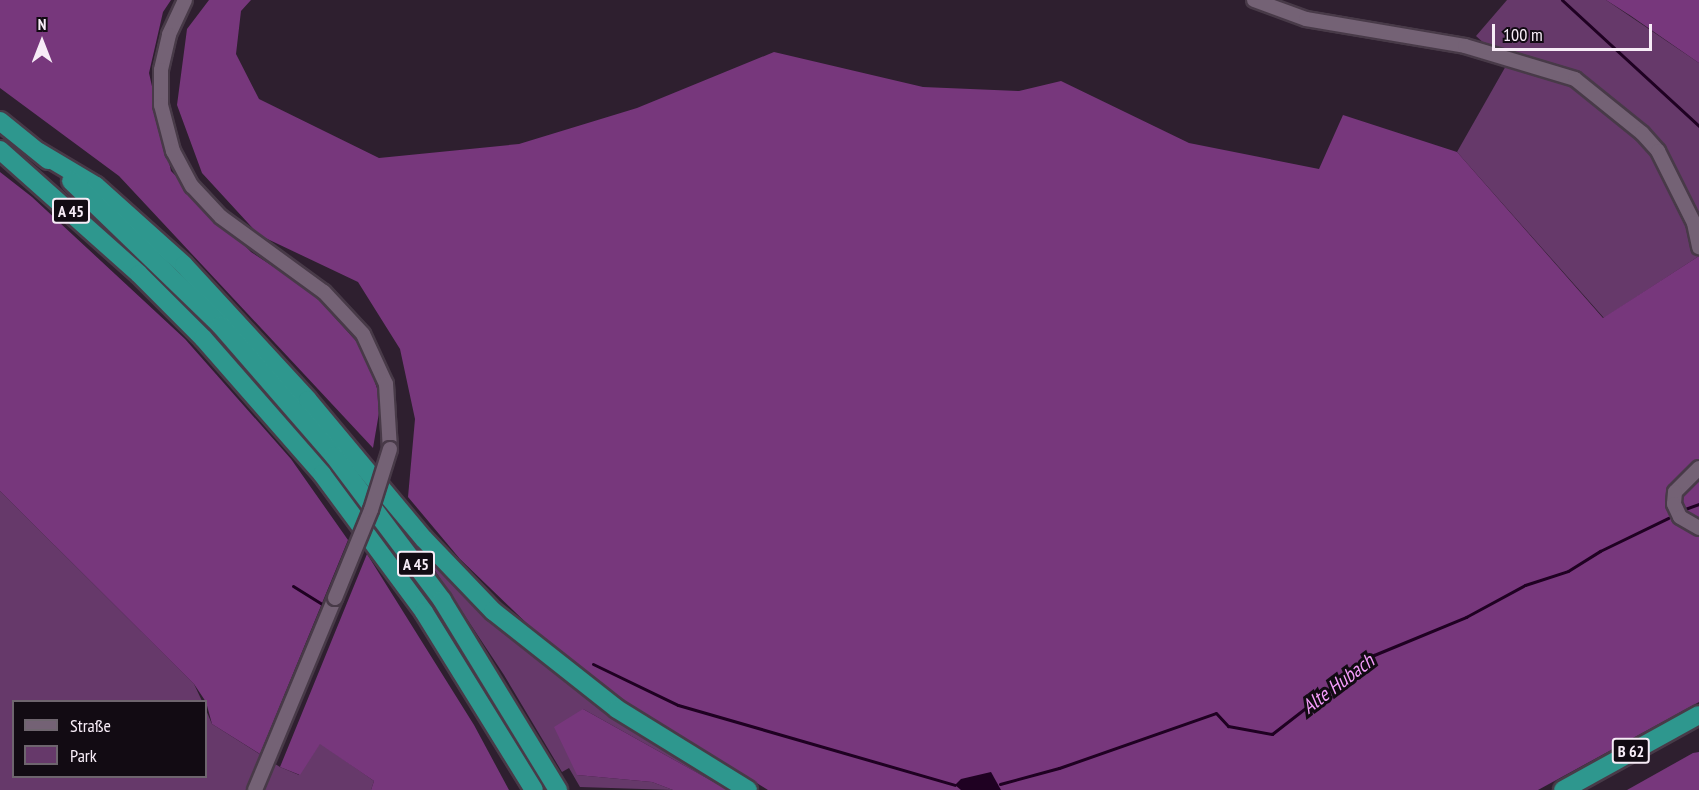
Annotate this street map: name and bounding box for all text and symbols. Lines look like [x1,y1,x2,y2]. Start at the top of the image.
north arrow [12,12,72,72]
scale bar [1495,12,1656,50]
text: N [38,14,46,34]
text: 100 m [1503,23,1543,46]
road number: A 45 [52,198,90,224]
road number: A 45 [396,551,436,577]
water label: Alte Hubach [1297,649,1379,719]
legend [12,700,207,778]
text: Straße [70,714,111,737]
road number: B 62 [1612,738,1650,764]
text: Park [70,744,97,767]

